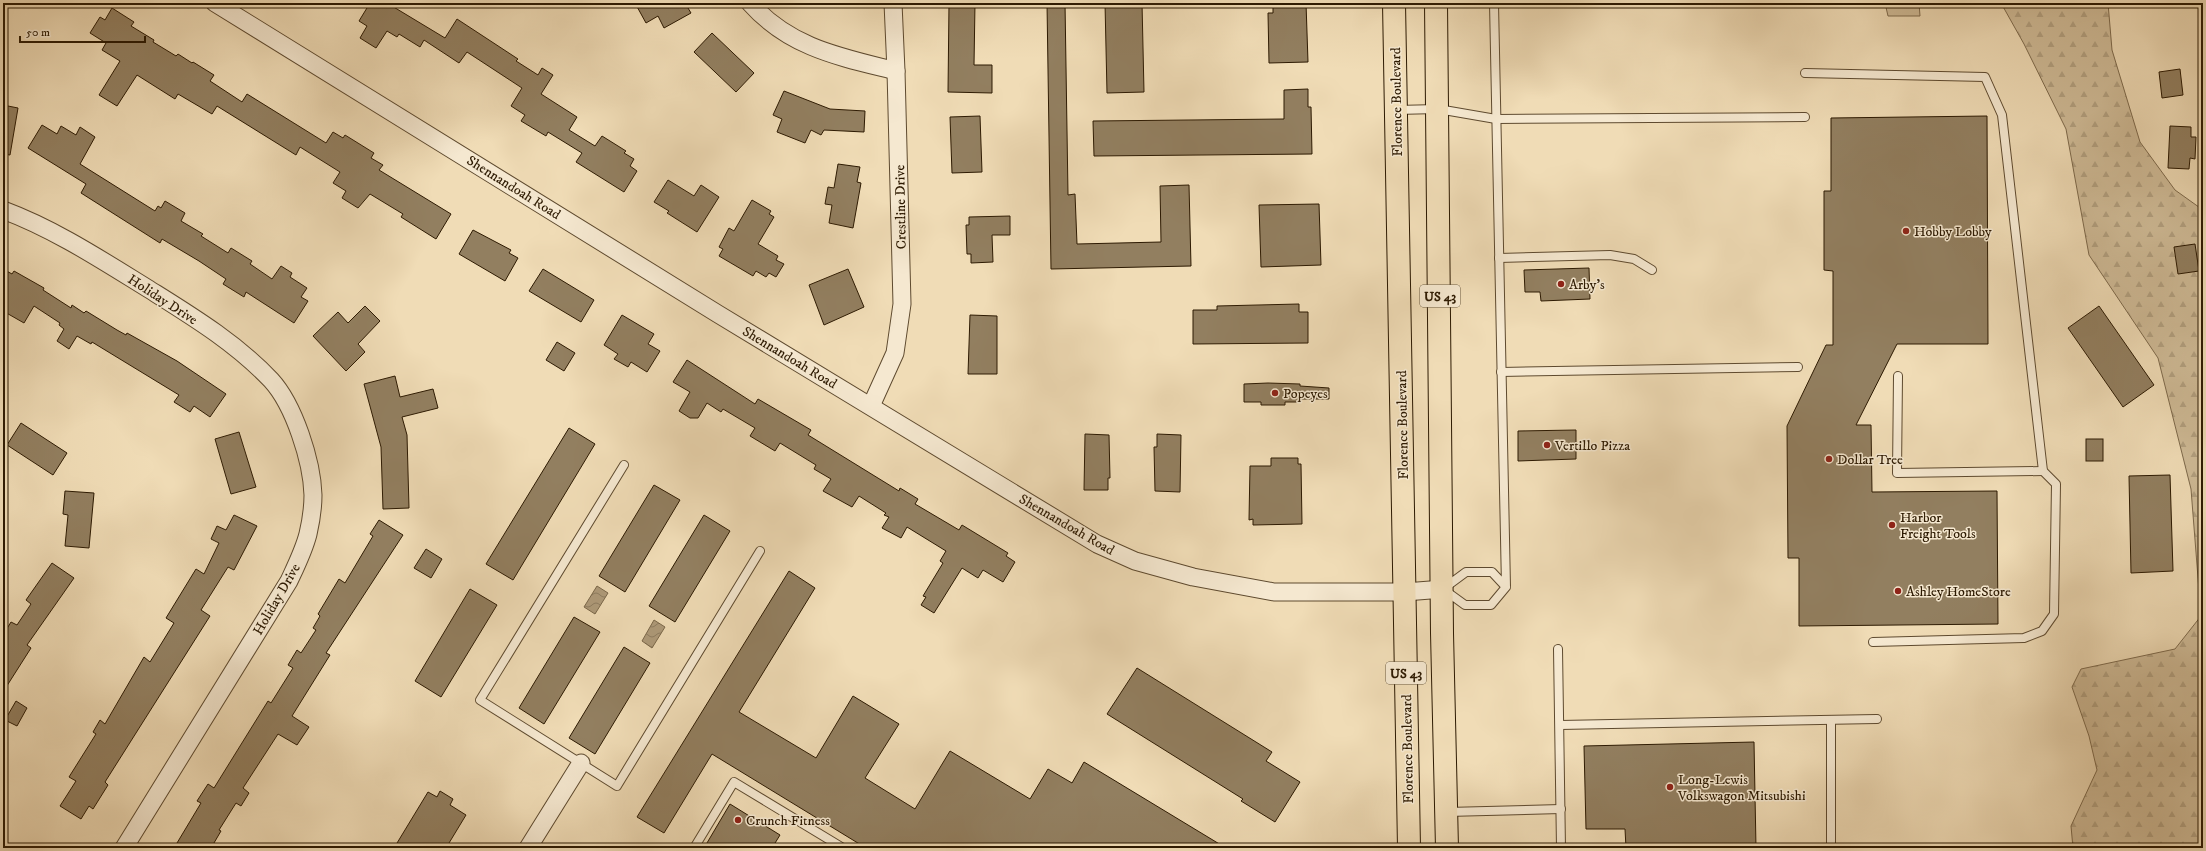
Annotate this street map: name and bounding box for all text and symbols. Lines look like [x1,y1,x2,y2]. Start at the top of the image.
scale bar [20,18,145,44]
text: 50 m [26,25,50,40]
street label: Florence Boulevard [1387,47,1407,157]
street label: Shennandoah Road [463,152,564,224]
street label: Crestline Drive [891,164,911,249]
place label: Hobby Lobby [1914,223,1992,241]
marker: Hobby Lobby [1901,226,1911,236]
street label: Holiday Drive [124,271,201,329]
place label: Arby's [1569,276,1605,294]
marker: Arby's [1556,279,1566,289]
road number: US 43 [1420,285,1460,307]
street label: Shennandoah Road [739,322,840,393]
street label: Florence Boulevard [1393,370,1413,480]
place label: Popeyes [1283,385,1328,403]
marker: Popeyes [1270,388,1280,398]
place label: Vertillo Pizza [1554,437,1630,455]
marker: Vertillo Pizza [1542,440,1552,450]
place label: Dollar Tree [1837,451,1903,469]
marker: Dollar Tree [1824,454,1834,464]
street label: Shennandoah Road [1016,490,1117,560]
place label: Harbor Freight Tools [1900,509,1976,543]
marker: Harbor Freight Tools [1887,520,1897,530]
street label: Holiday Drive [249,560,305,639]
place label: Ashley HomeStore [1906,583,2011,601]
marker: Ashley HomeStore [1893,586,1903,596]
road number: US 43 [1386,662,1426,684]
street label: Florence Boulevard [1398,694,1418,804]
place label: Long-Lewis Volkswagon Mitsubishi [1677,771,1806,805]
marker: Long-Lewis Volkswagon Mitsubishi [1665,782,1675,792]
place label: Crunch Fitness [746,812,830,830]
marker: Crunch Fitness [733,815,743,825]

